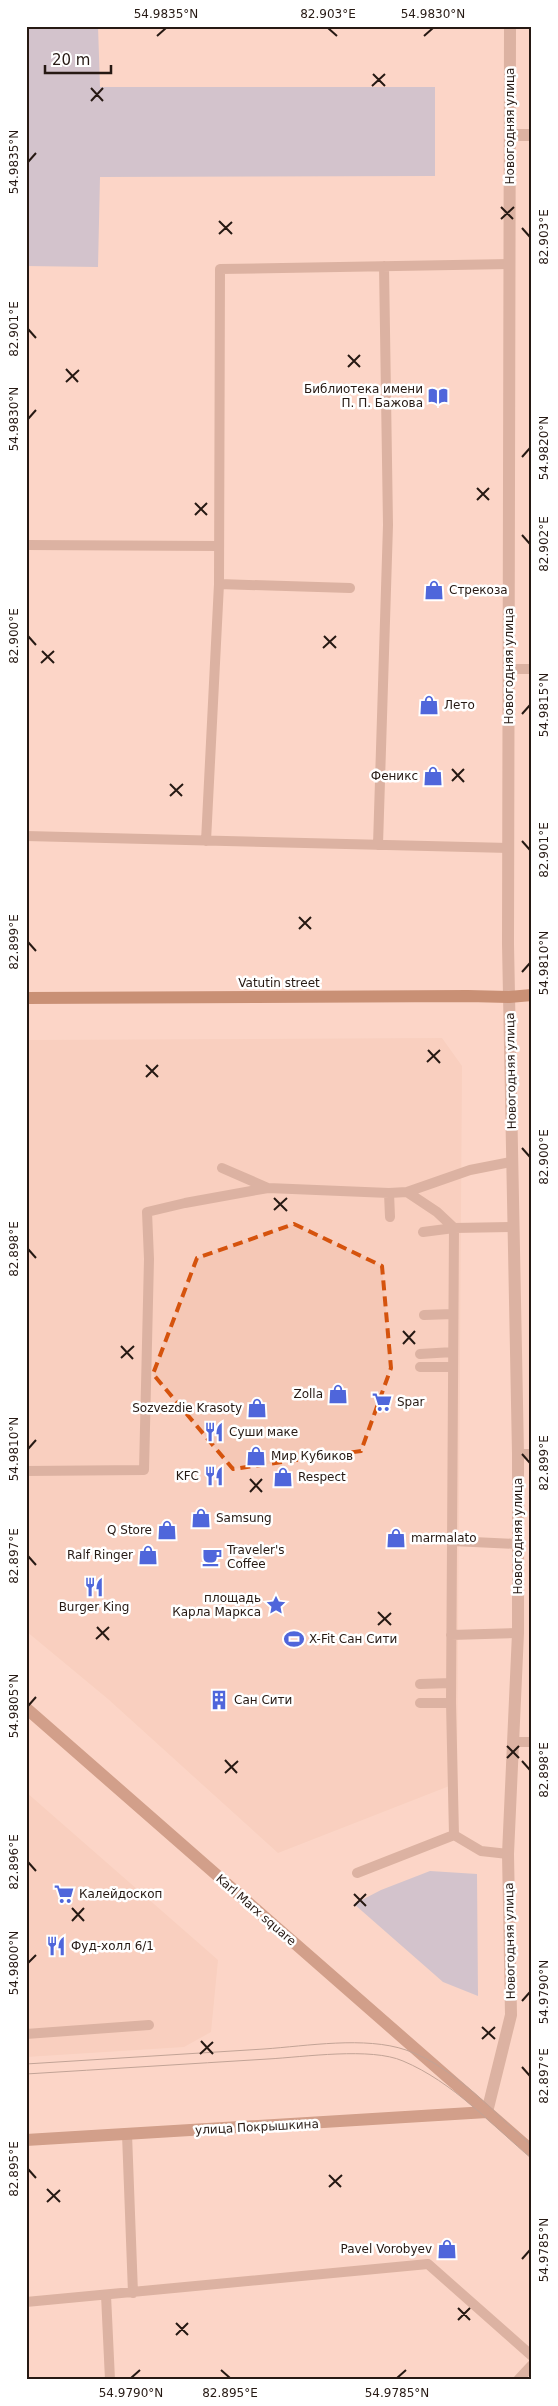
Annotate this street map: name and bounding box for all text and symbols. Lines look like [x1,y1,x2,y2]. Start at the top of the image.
text: 54.9835°N [134,7,198,21]
text: 82.903°E [300,7,356,21]
text: 54.9830°N [401,7,465,21]
scale bar [45,42,111,74]
text: 20 m [52,51,90,69]
street label: Новогодняя улица [503,68,517,184]
text: 54.9835°N [7,130,21,194]
text: 82.903°E [537,209,551,265]
text: 82.901°E [7,301,21,357]
place label: Библиотека имени П. П. Бажова [304,382,423,410]
library icon: Библиотека имени П. П. Бажова [427,385,449,407]
text: 54.9830°N [7,387,21,451]
text: 54.9820°N [537,416,551,480]
text: 82.902°E [537,516,551,572]
shop icon: Стрекоза [423,579,445,601]
place label: Стрекоза [449,583,508,597]
text: 82.900°E [7,608,21,664]
street label: Новогодняя улица [502,608,516,724]
text: 54.9815°N [537,673,551,737]
shop icon: Лето [418,694,440,716]
place label: Лето [444,698,475,712]
shop icon: Феникс [422,765,444,787]
place label: Феникс [371,769,418,783]
text: 82.901°E [537,822,551,878]
text: 82.899°E [7,914,21,970]
text: 54.9810°N [537,931,551,995]
street label: Vatutin street [238,976,320,990]
street label: Новогодняя улица [503,1012,519,1130]
text: 82.900°E [537,1129,551,1185]
text: 82.898°E [7,1221,21,1277]
shop icon: Zolla [327,1383,349,1405]
place label: Zolla [293,1387,323,1401]
supermarket icon: Spar [371,1391,393,1413]
place label: Spar [397,1395,425,1409]
shop icon: Sozvezdie Krasoty [246,1397,268,1419]
place label: Sozvezdie Krasoty [132,1401,242,1415]
text: 54.9810°N [7,1417,21,1481]
restaurant icon: Суши маке [203,1421,225,1443]
place label: Суши маке [229,1425,298,1439]
text: 82.899°E [537,1435,551,1491]
shop icon: Мир Кубиков [245,1445,267,1467]
place label: Мир Кубиков [271,1449,353,1463]
restaurant icon: KFC [203,1465,225,1487]
shop icon: Respect [272,1466,294,1488]
place label: KFC [176,1469,199,1483]
place label: Respect [298,1470,346,1484]
street label: Новогодняя улица [511,1478,525,1594]
shop icon: Samsung [190,1507,212,1529]
place label: Samsung [216,1511,272,1525]
shop icon: Q Store [156,1519,178,1541]
place label: Q Store [107,1523,152,1537]
shop icon: marmalato [385,1527,407,1549]
text: 82.897°E [7,1528,21,1584]
place label: marmalato [411,1531,477,1545]
place label: Traveler's Coffee [226,1543,285,1571]
shop icon: Ralf Ringer [137,1544,159,1566]
cafe icon: Traveler's Coffee [201,1546,223,1568]
place label: Ralf Ringer [67,1548,133,1562]
restaurant icon: Burger King [83,1576,105,1598]
place label: площадь Карла Маркса [172,1591,261,1619]
place icon: площадь Карла Маркса [265,1594,287,1616]
place label: Burger King [59,1600,129,1614]
sports icon: X-Fit Сан Сити [283,1628,305,1650]
place label: X-Fit Сан Сити [309,1632,397,1646]
text: 54.9805°N [7,1674,21,1738]
building icon: Сан Сити [208,1689,230,1711]
place label: Сан Сити [234,1693,292,1707]
text: 82.898°E [537,1742,551,1798]
text: 82.896°E [7,1834,21,1890]
street label: Karl Marx square [213,1872,299,1948]
street label: Новогодняя улица [502,1882,518,2000]
supermarket icon: Калейдоскоп [53,1883,75,1905]
place label: Калейдоскоп [79,1887,162,1901]
text: 54.9800°N [7,1931,21,1995]
restaurant icon: Фуд-холл 6/1 [45,1935,67,1957]
place label: Фуд-холл 6/1 [71,1939,154,1953]
text: 54.9790°N [537,1960,551,2024]
text: 82.897°E [537,2048,551,2104]
street label: улица Покрышкина [195,2117,319,2137]
text: 82.895°E [7,2141,21,2197]
text: 54.9785°N [537,2218,551,2282]
shop icon: Pavel Vorobyev [436,2238,458,2260]
place label: Pavel Vorobyev [340,2242,432,2256]
text: 54.9790°N [99,2386,163,2400]
text: 82.895°E [202,2386,258,2400]
text: 54.9785°N [365,2386,429,2400]

